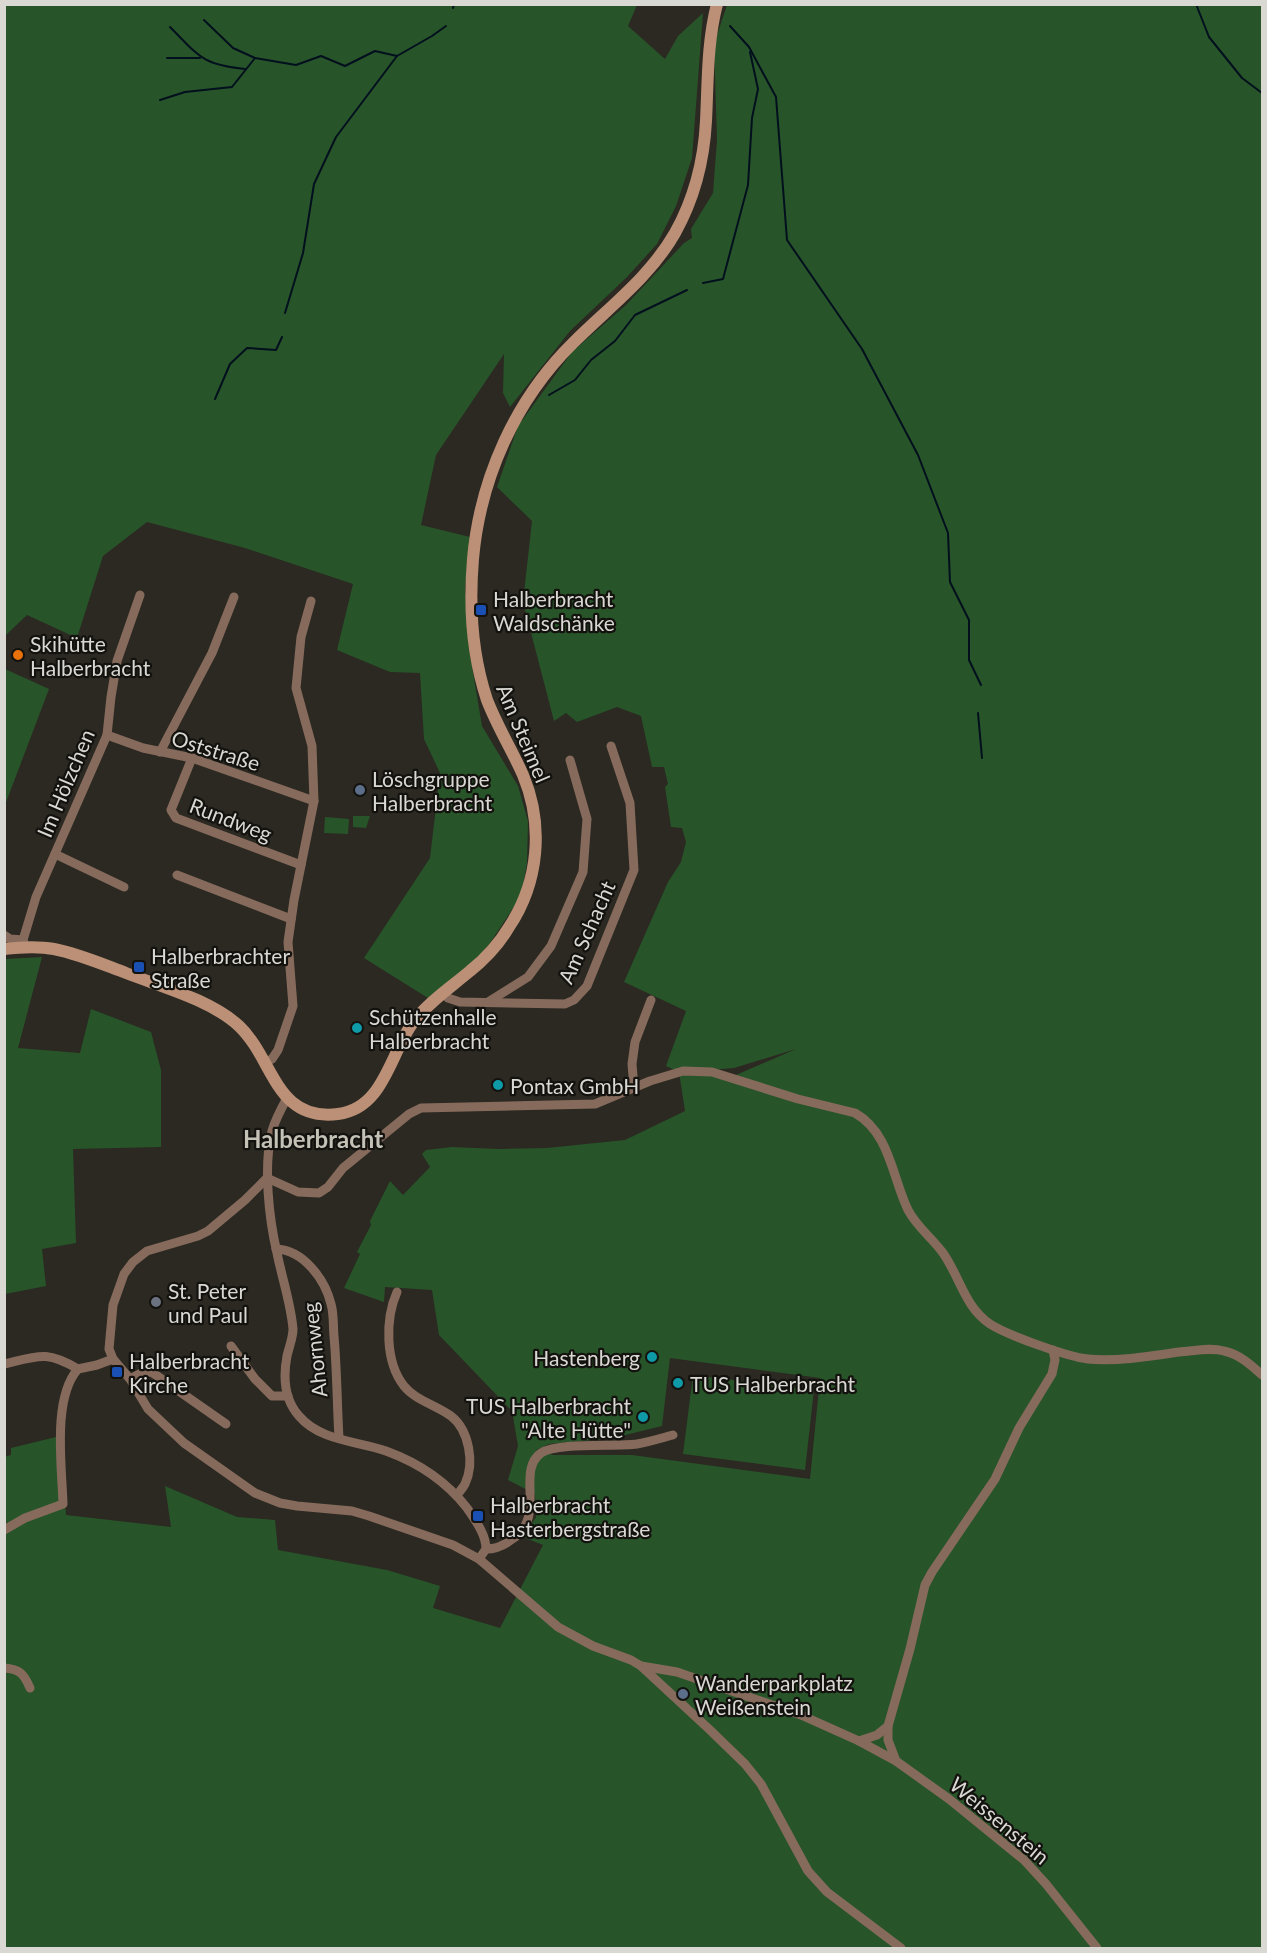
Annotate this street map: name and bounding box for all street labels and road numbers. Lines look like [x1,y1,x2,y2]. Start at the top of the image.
street label: Am Steimel [492,680,556,786]
street label: Im Hölzchen [31,725,99,841]
street label: Oststraße [169,725,263,775]
street label: Rundweg [186,792,276,846]
street label: Am Schacht [552,876,620,987]
street label: Ahornweg [297,1301,331,1399]
street label: Weissenstein [945,1771,1055,1869]

